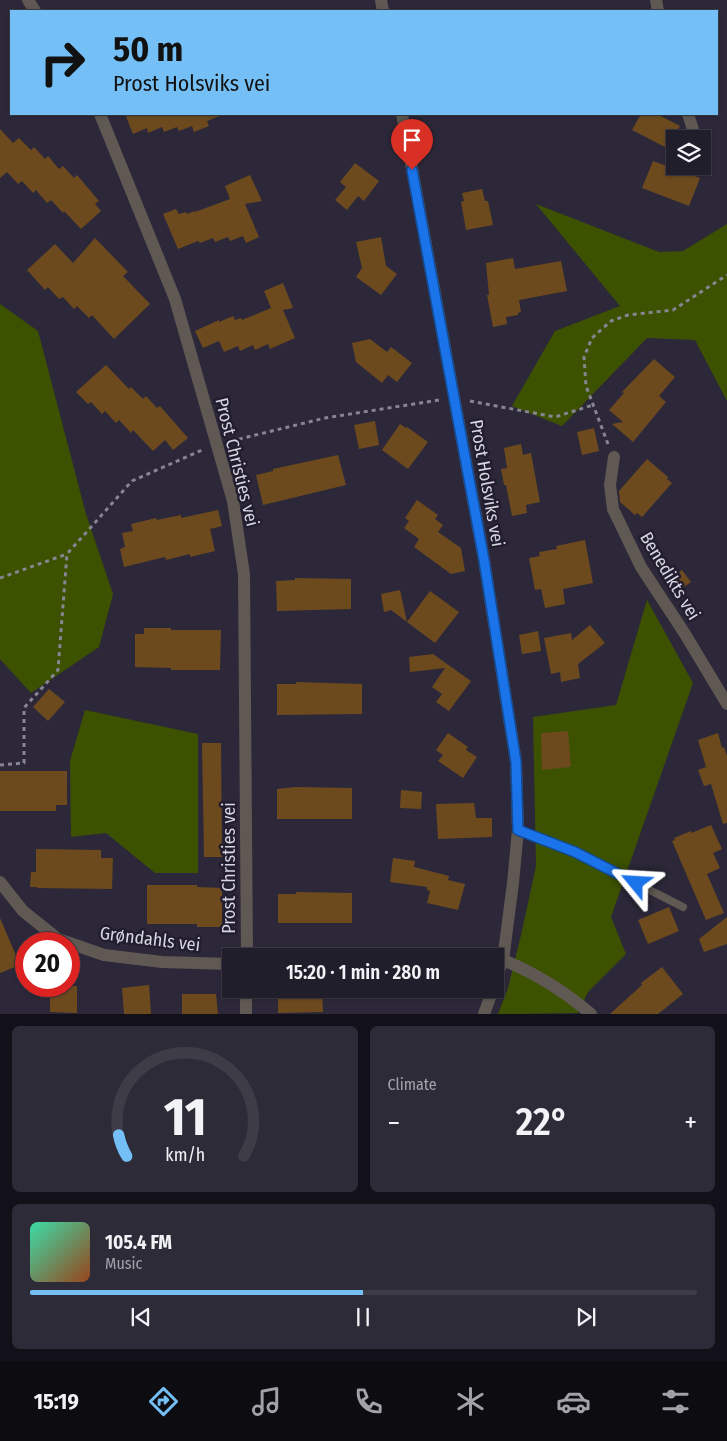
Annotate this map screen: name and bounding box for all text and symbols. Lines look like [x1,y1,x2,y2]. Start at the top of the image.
text: 50 m [113,28,183,70]
icon: right [30,30,95,95]
text: Prost Holsviks vei [113,70,270,97]
pin [391,119,433,170]
icon: arrive [398,126,426,154]
map controls [666,130,711,175]
button: layers [666,130,711,175]
street label: Prost Christies vei [210,395,264,529]
street label: Prost Holsviks vei [465,418,509,548]
street label: Benedikts vei [635,528,705,624]
street label: Prost Christies vei [218,802,240,934]
position arrow [609,856,661,908]
street label: Grøndahls vei [99,922,201,956]
speed limit sign: 20 [15,932,80,997]
text: 15:20 · 1 min · 280 m [286,961,440,984]
text: Climate [388,1075,437,1094]
text: 11 [163,1086,206,1149]
text: 22° [516,1099,569,1145]
text: − [388,1106,400,1139]
text: + [684,1106,697,1139]
text: km/h [165,1144,205,1166]
text: 105.4 FM [105,1231,172,1254]
text: Music [105,1254,142,1273]
icon: previous [127,1303,155,1331]
icon: pause [349,1303,377,1331]
icon: next [572,1303,600,1331]
icon: directions [146,1384,181,1419]
icon: music [249,1384,284,1419]
icon: phone [351,1384,386,1419]
icon: climate [453,1384,488,1419]
icon: car [556,1384,591,1419]
icon: filters [658,1384,693,1419]
text: 15:19 [34,1388,79,1415]

